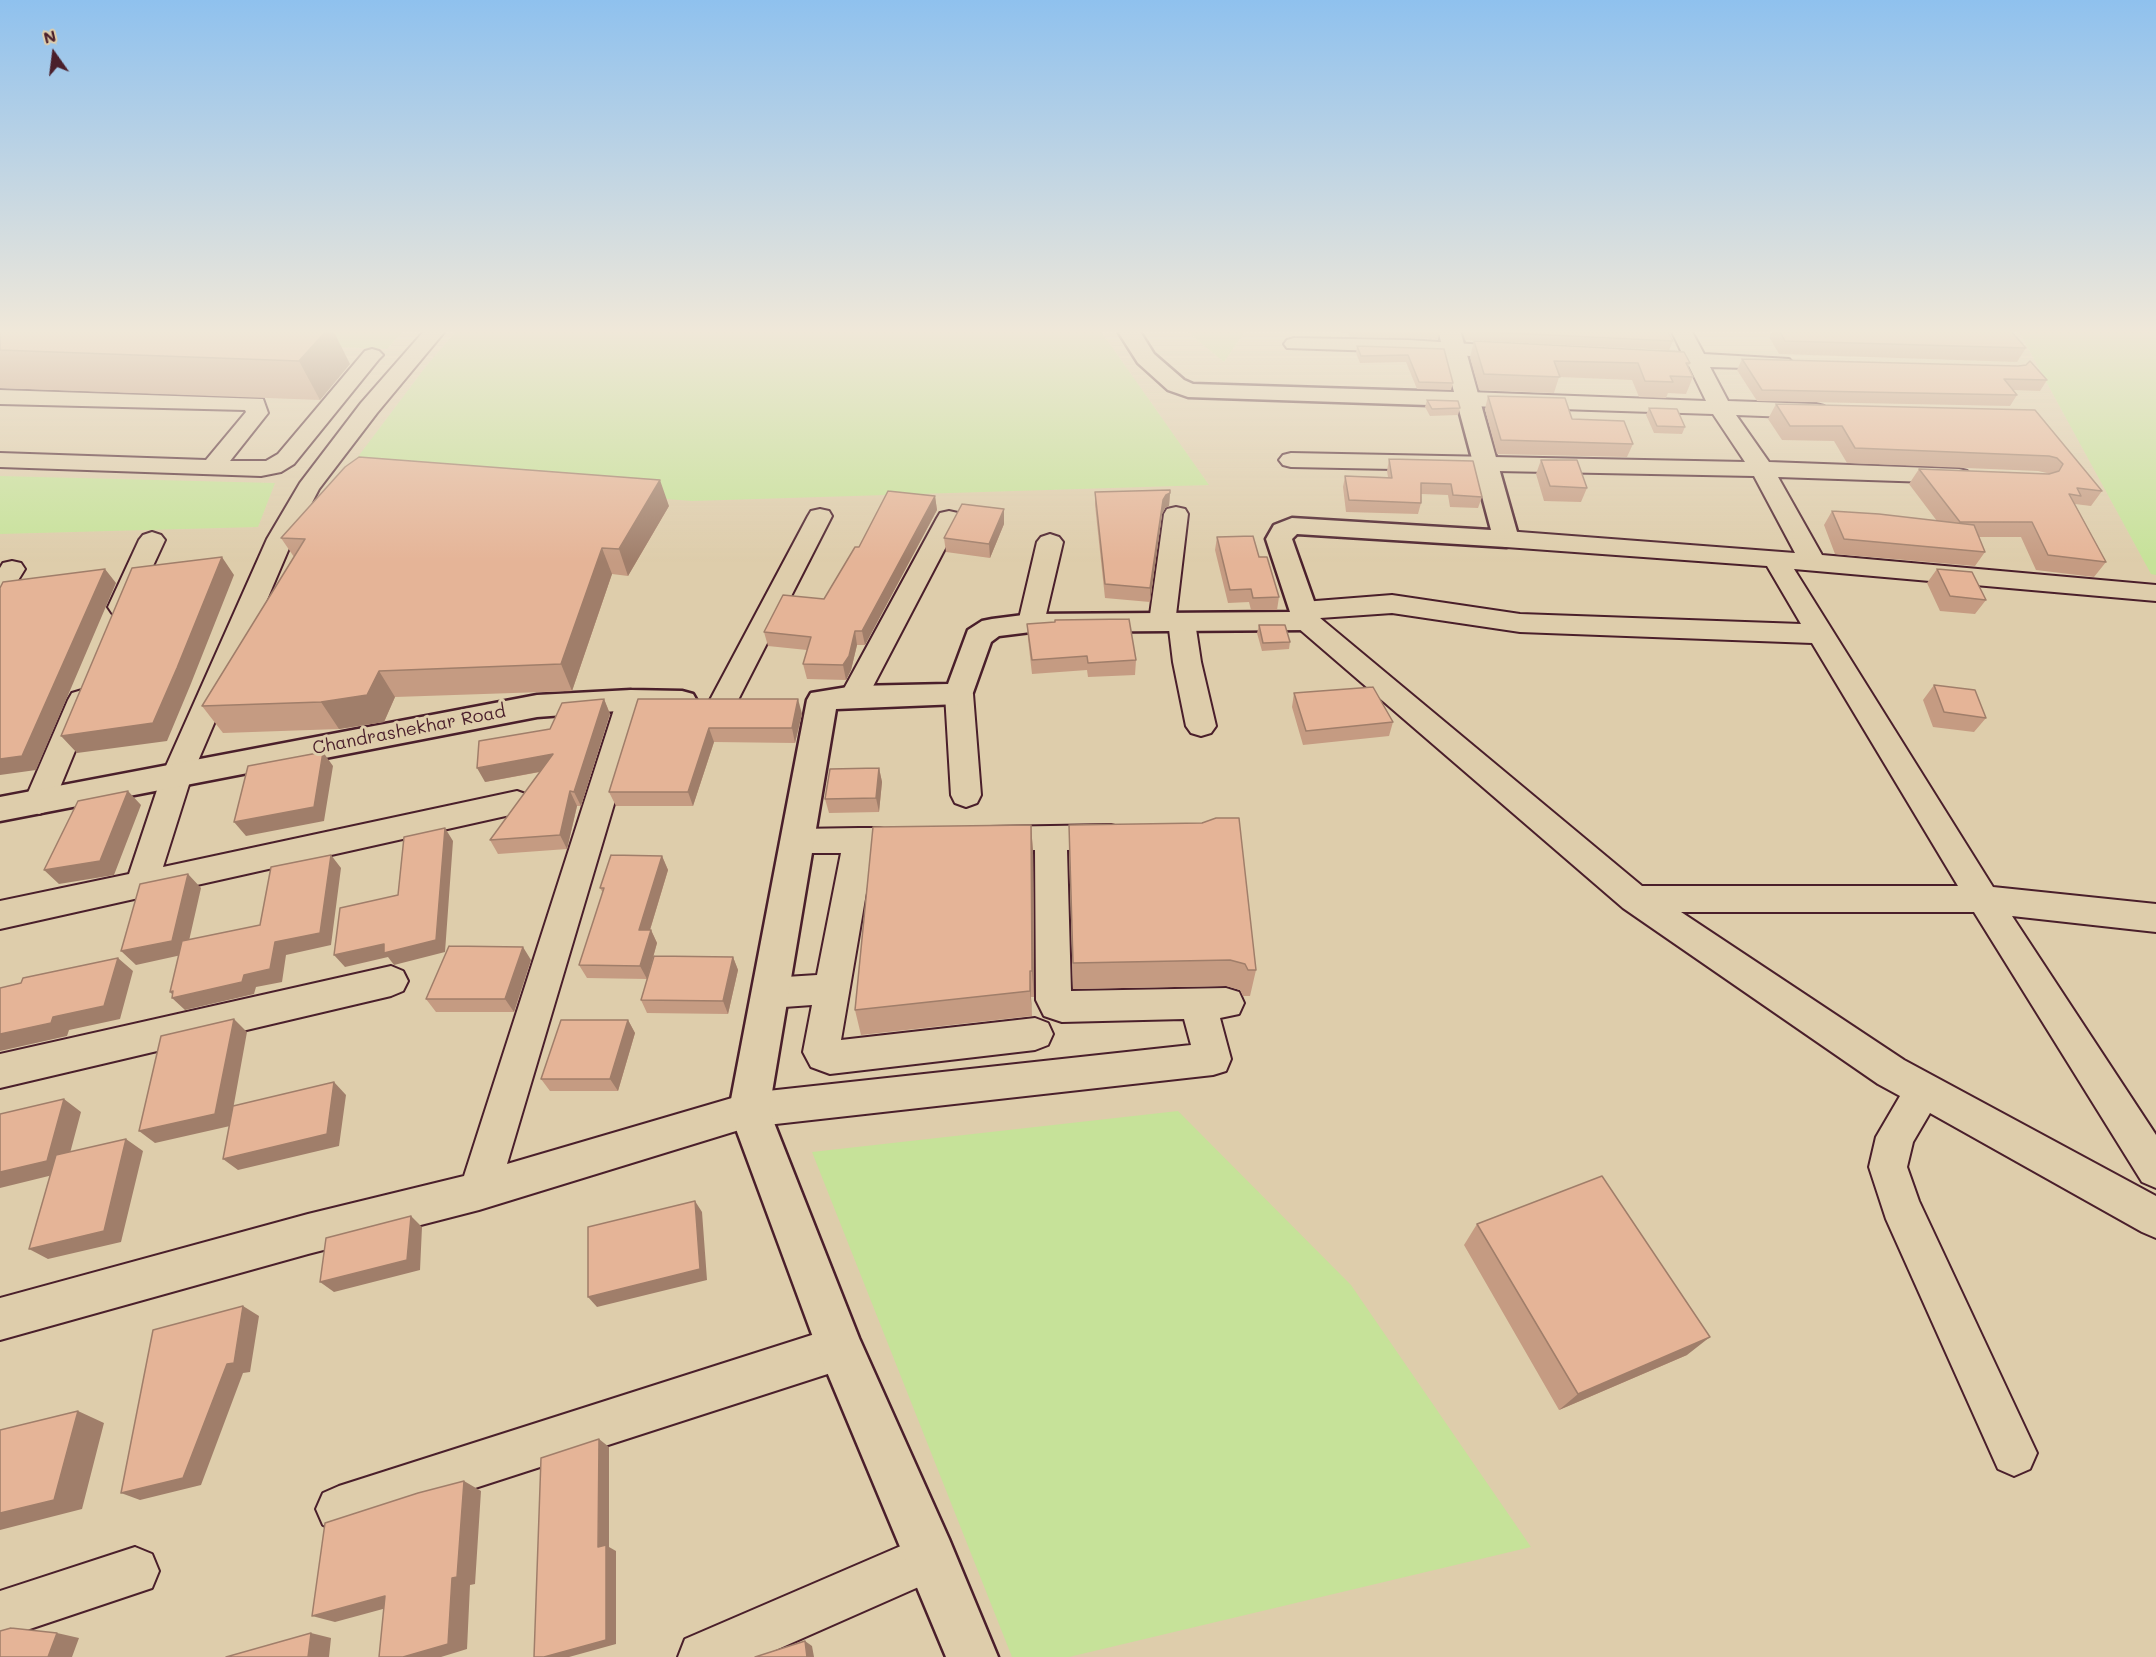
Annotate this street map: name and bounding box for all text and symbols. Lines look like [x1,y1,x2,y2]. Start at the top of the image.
north arrow [24,24,84,84]
text: N [41,24,58,48]
street label: Chandrashekhar Road [311,701,507,759]

